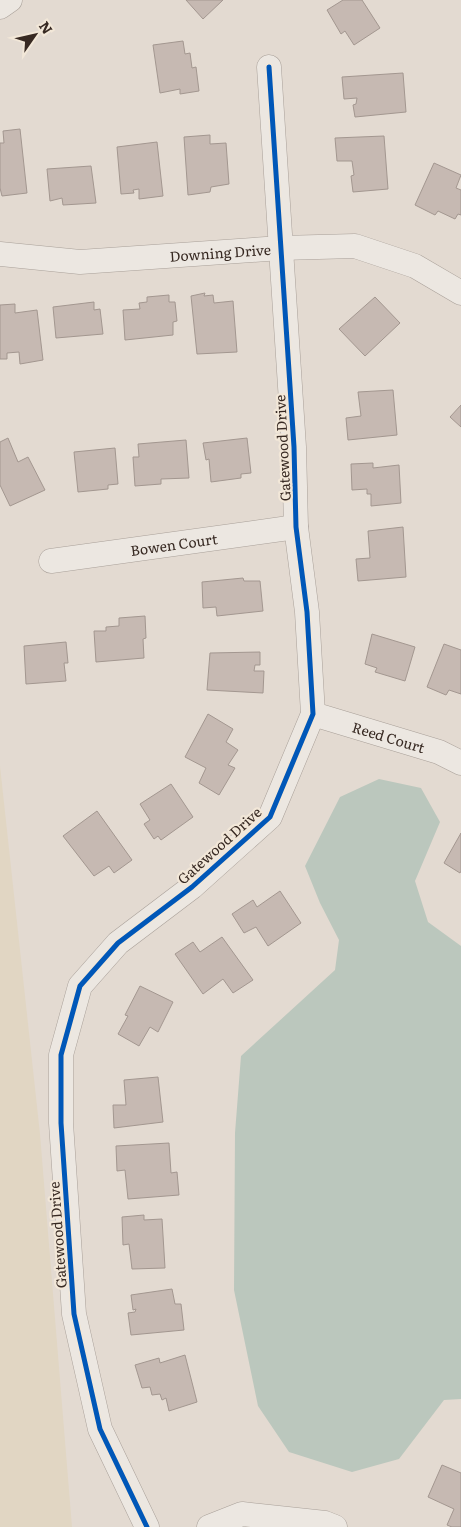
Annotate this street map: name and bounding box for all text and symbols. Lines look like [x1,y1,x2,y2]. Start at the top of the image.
north arrow [10,10,60,60]
text: N [35,17,58,38]
street label: Downing Drive [169,239,272,266]
street label: Gatewood Drive [269,394,295,502]
street label: Bowen Court [129,528,219,560]
street label: Reed Court [350,716,428,757]
street label: Gatewood Drive [173,802,265,888]
street label: Gatewood Drive [43,1181,71,1289]

